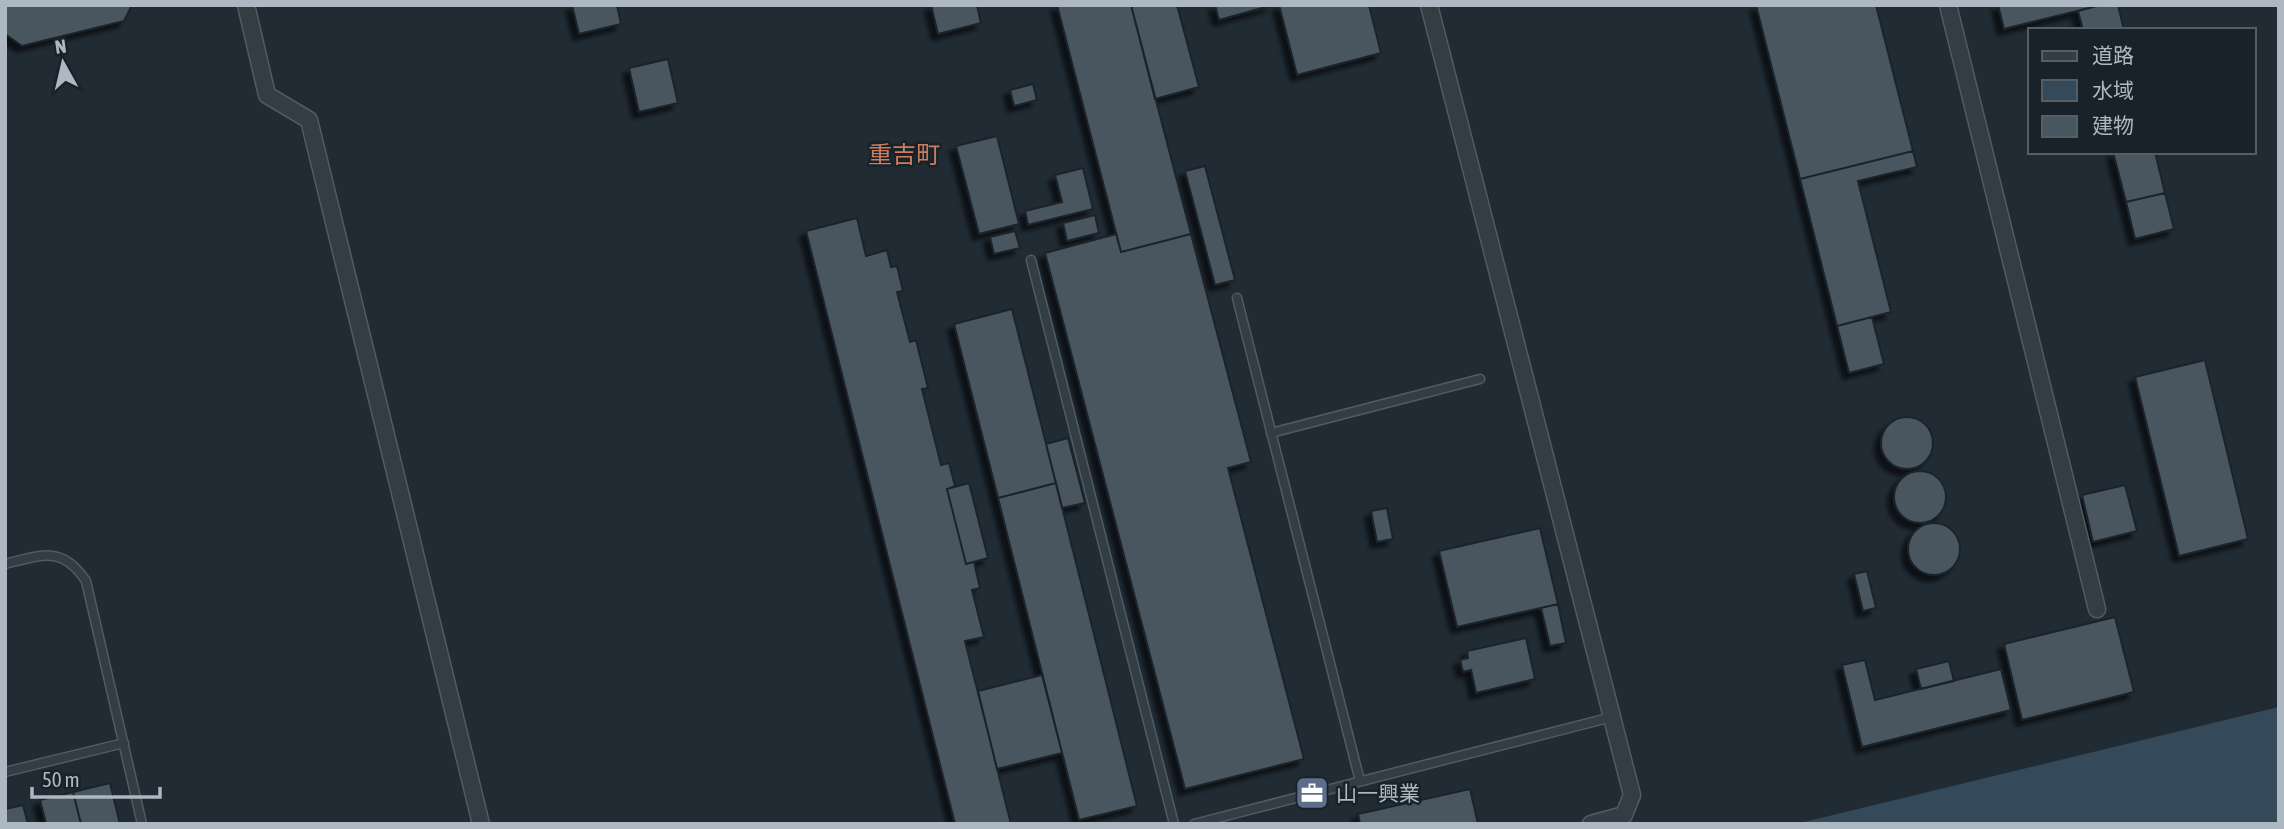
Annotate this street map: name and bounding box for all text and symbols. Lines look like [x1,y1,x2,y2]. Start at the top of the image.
north arrow [28,28,98,98]
legend [2028,28,2256,154]
text: N [54,34,68,58]
text: 道路 [2092,43,2134,67]
text: 水域 [2092,78,2134,102]
text: 建物 [2092,113,2134,137]
district label: 重吉町 [868,141,940,168]
scale bar [32,756,159,800]
text: 50 m [42,767,80,791]
office icon: 山一興業 [1293,774,1331,812]
place label: 山一興業 [1336,781,1420,805]

